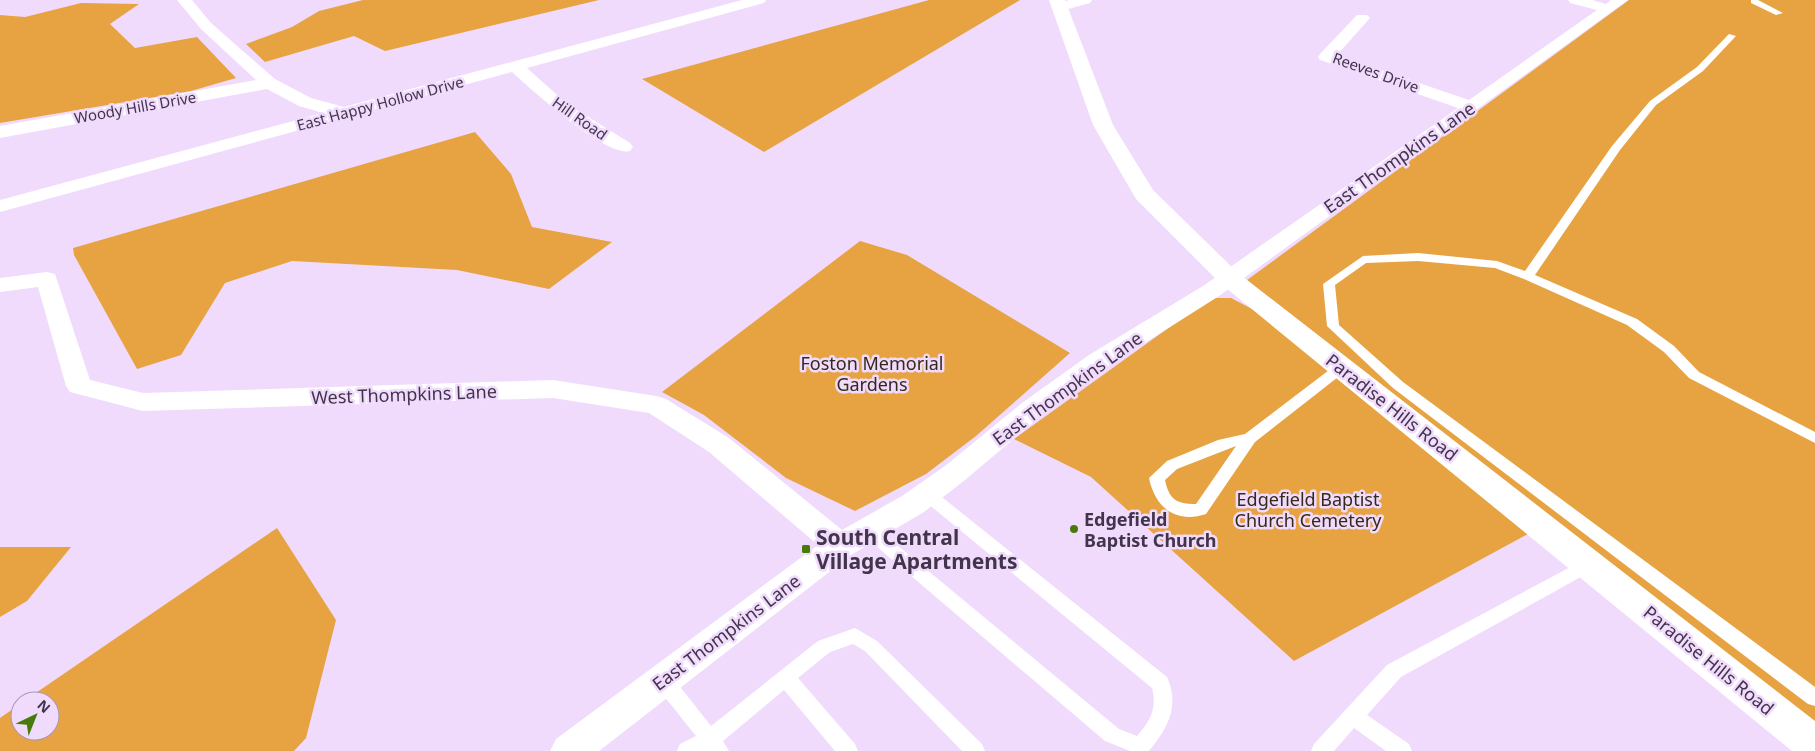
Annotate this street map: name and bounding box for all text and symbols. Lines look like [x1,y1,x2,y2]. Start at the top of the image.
street label: Reeves Drive [1330,47,1422,97]
street label: East Happy Hollow Drive [294,71,466,135]
street label: Woody Hills Drive [72,86,198,128]
street label: Hill Road [549,92,611,144]
street label: East Thompkins Lane [1319,96,1479,218]
street label: East Thompkins Lane [987,326,1147,450]
street label: Paradise Hills Road [1321,348,1463,466]
park label: Foston Memorial Gardens [800,351,944,396]
street label: West Thompkins Lane [311,379,497,409]
park label: Edgefield Baptist Church Cemetery [1235,487,1382,532]
place label: Edgefield Baptist Church [1084,507,1216,552]
place label: South Central Village Apartments [816,523,1018,575]
marker: Edgefield Baptist Church [1068,523,1080,535]
marker: South Central Village Apartments [800,543,812,555]
street label: East Thompkins Lane [647,568,805,696]
street label: Paradise Hills Road [1639,600,1779,720]
north arrow [10,691,60,741]
text: N [34,695,55,717]

